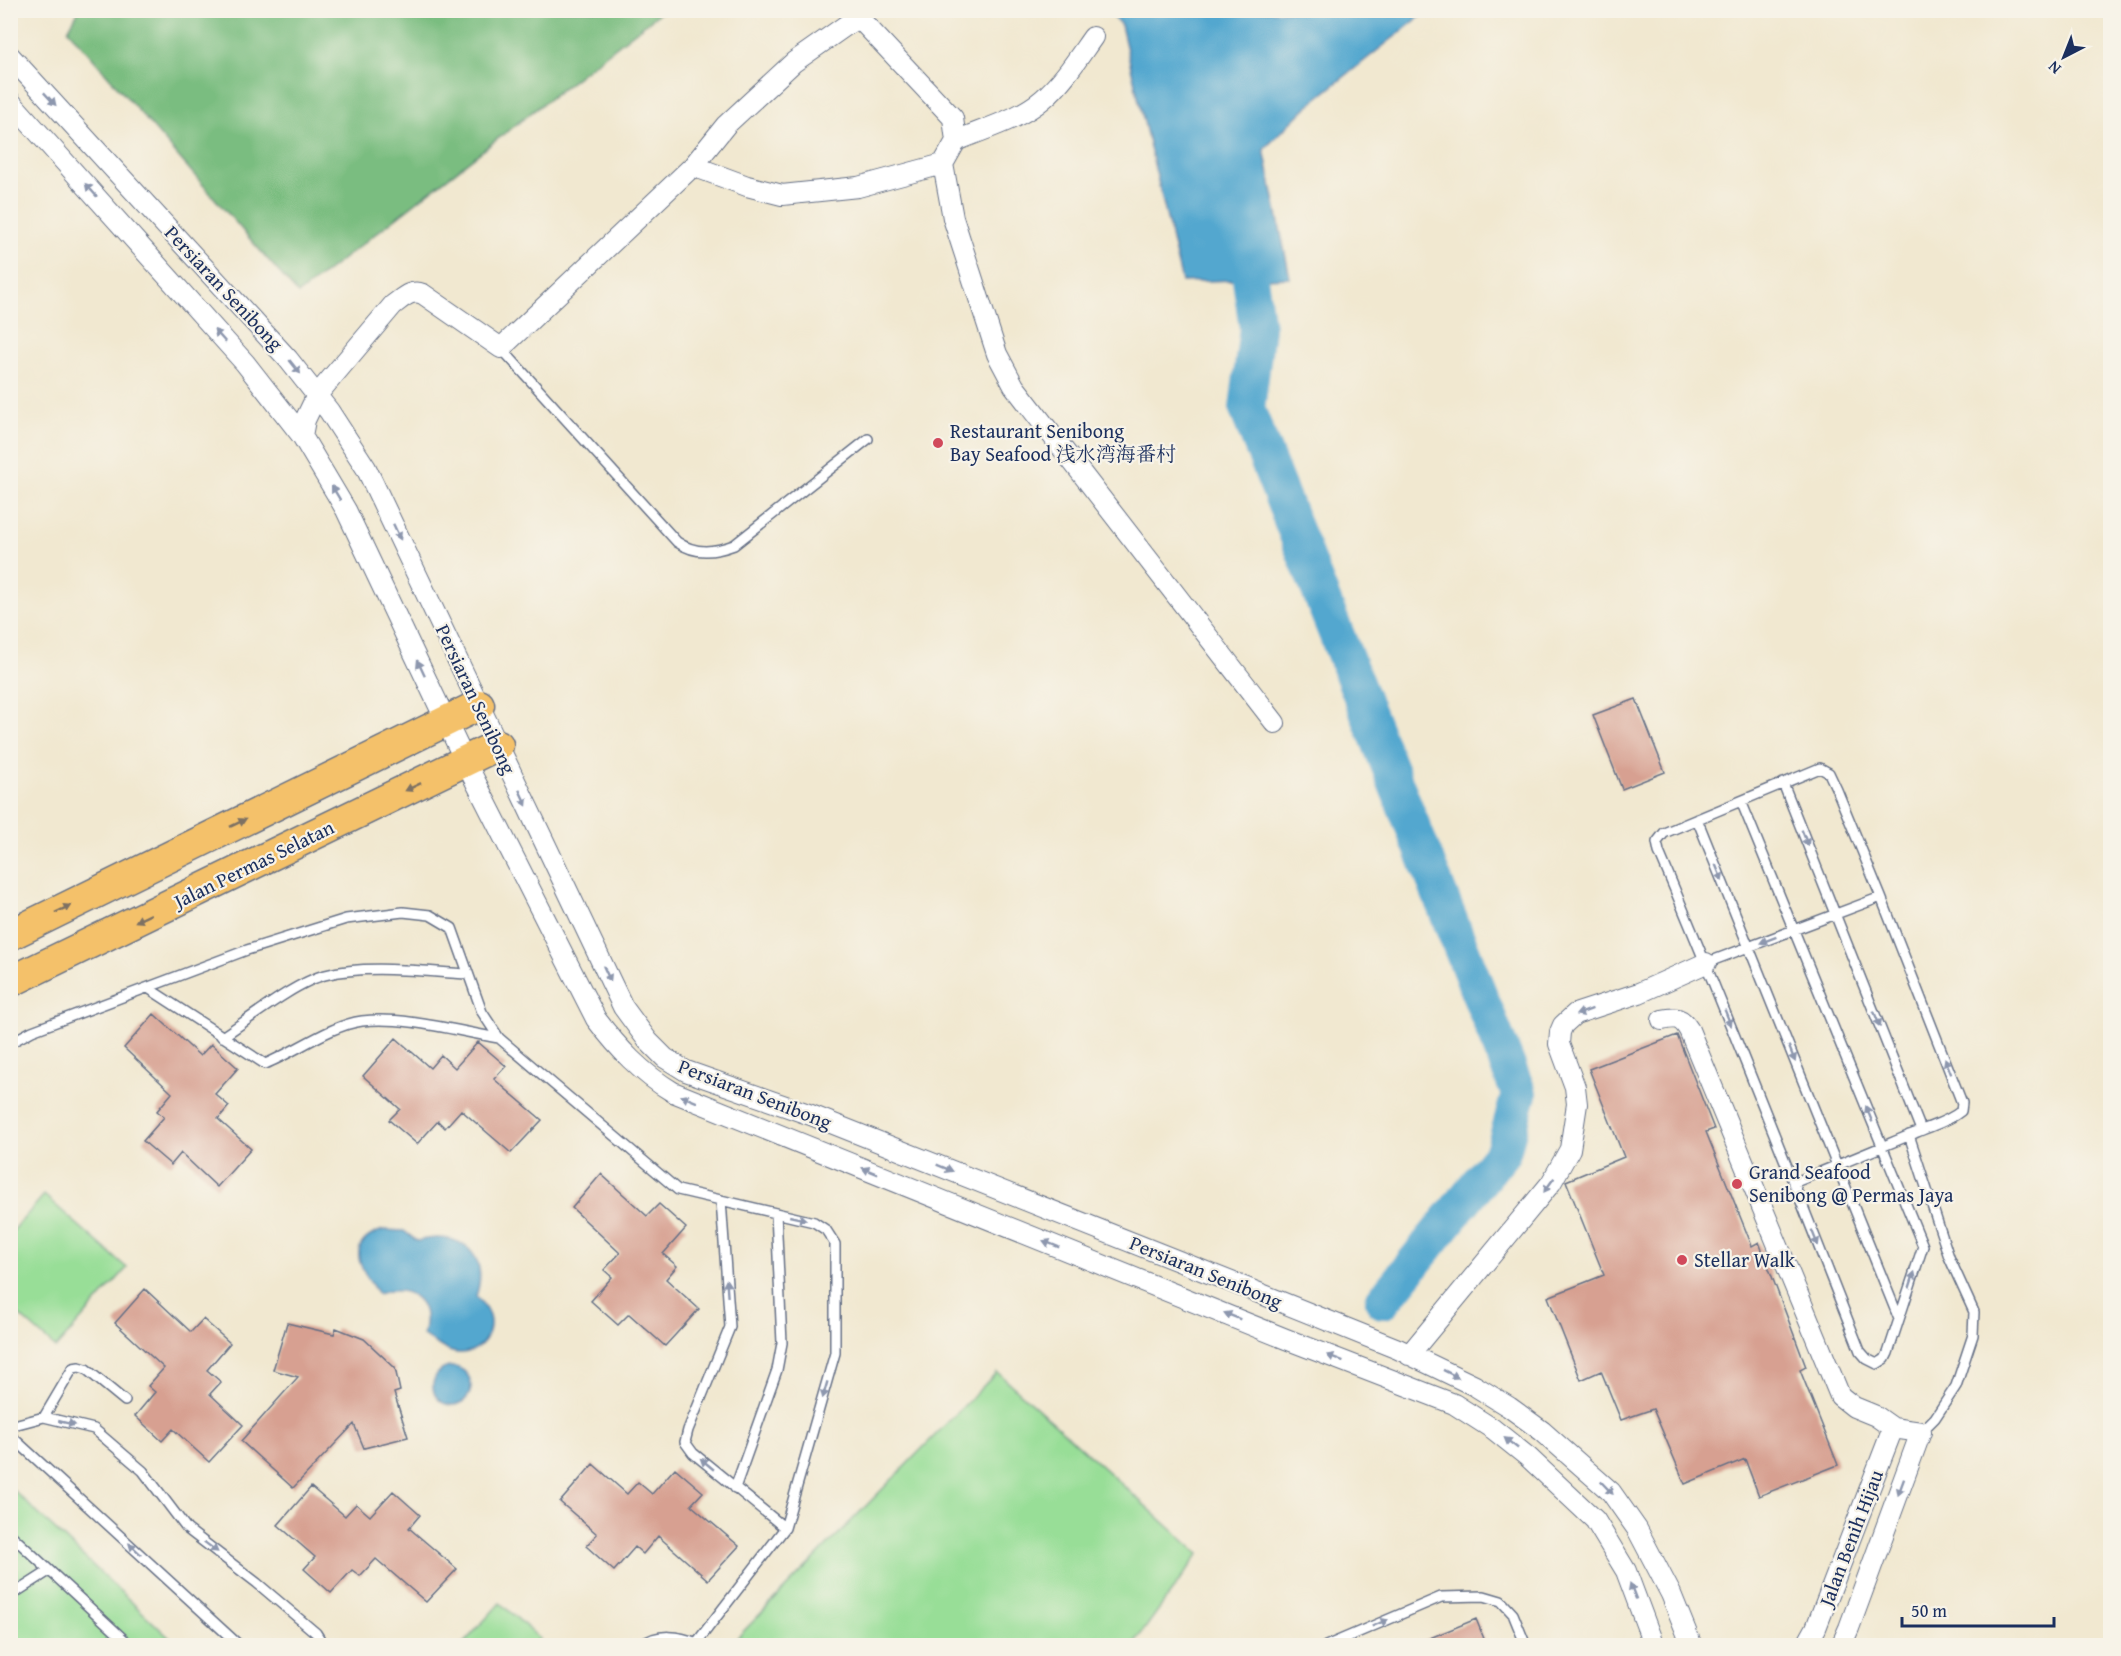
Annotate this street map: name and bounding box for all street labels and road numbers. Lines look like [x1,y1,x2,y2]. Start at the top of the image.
street label: Persiaran Senibong [158,218,290,357]
street label: Persiaran Senibong [429,619,524,778]
street label: Jalan Permas Selatan [166,812,339,916]
street label: Persiaran Senibong [674,1051,836,1136]
street label: Persiaran Senibong [1126,1228,1287,1315]
street label: Jalan Benih Hijau [1810,1465,1890,1613]

